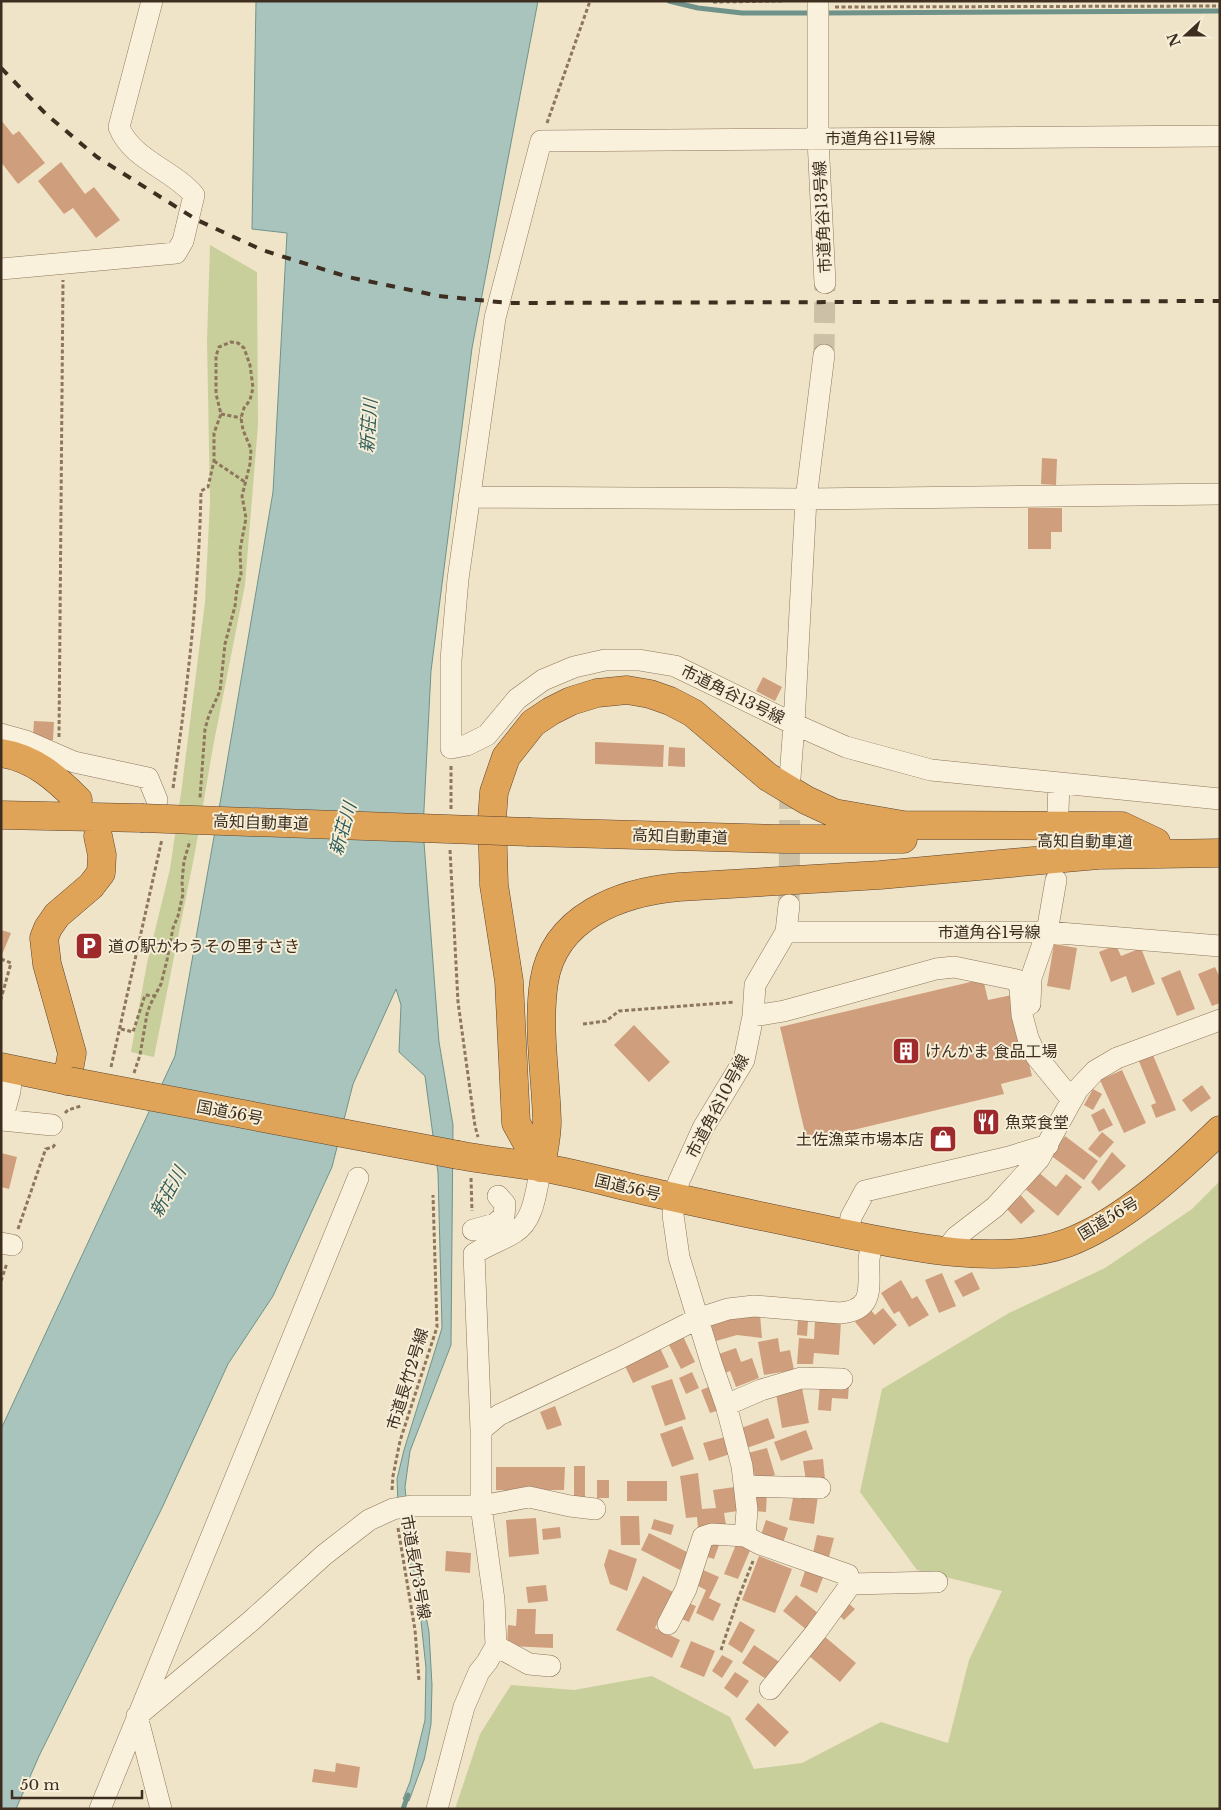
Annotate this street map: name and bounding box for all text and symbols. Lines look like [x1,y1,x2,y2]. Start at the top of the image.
north arrow [1161,10,1211,60]
text: N [1163,30,1185,49]
street label: 市道角谷11号線 [825,128,935,148]
street label: 市道角谷13号線 [809,160,835,274]
water label: 新荘川 [356,396,382,454]
street label: 市道角谷13号線 [678,660,788,728]
water label: 新荘川 [325,798,362,858]
street label: 高知自動車道 [213,810,309,834]
street label: 高知自動車道 [632,824,728,848]
street label: 高知自動車道 [1037,830,1133,852]
street label: 市道角谷1号線 [937,922,1041,942]
parking icon: 道の駅かわうその里すさき [74,931,104,961]
place label: 道の駅かわうその里すさき [108,936,300,956]
building icon: けんかま 食品工場 [891,1036,921,1066]
place label: けんかま 食品工場 [925,1041,1058,1061]
street label: 市道角谷10号線 [681,1051,753,1161]
street label: 国道56号 [195,1096,265,1128]
restaurant icon: 魚菜食堂 [971,1107,1001,1137]
place label: 魚菜食堂 [1005,1112,1069,1132]
shop icon: 土佐漁菜市場本店 [928,1124,958,1154]
place label: 土佐漁菜市場本店 [796,1129,924,1149]
water label: 新荘川 [145,1161,192,1221]
street label: 国道56号 [593,1170,663,1204]
street label: 国道56号 [1074,1192,1142,1244]
street label: 市道長竹2号線 [382,1325,432,1433]
street label: 市道長竹3号線 [397,1513,435,1621]
scale bar [12,1768,142,1800]
text: 50 m [20,1775,60,1794]

